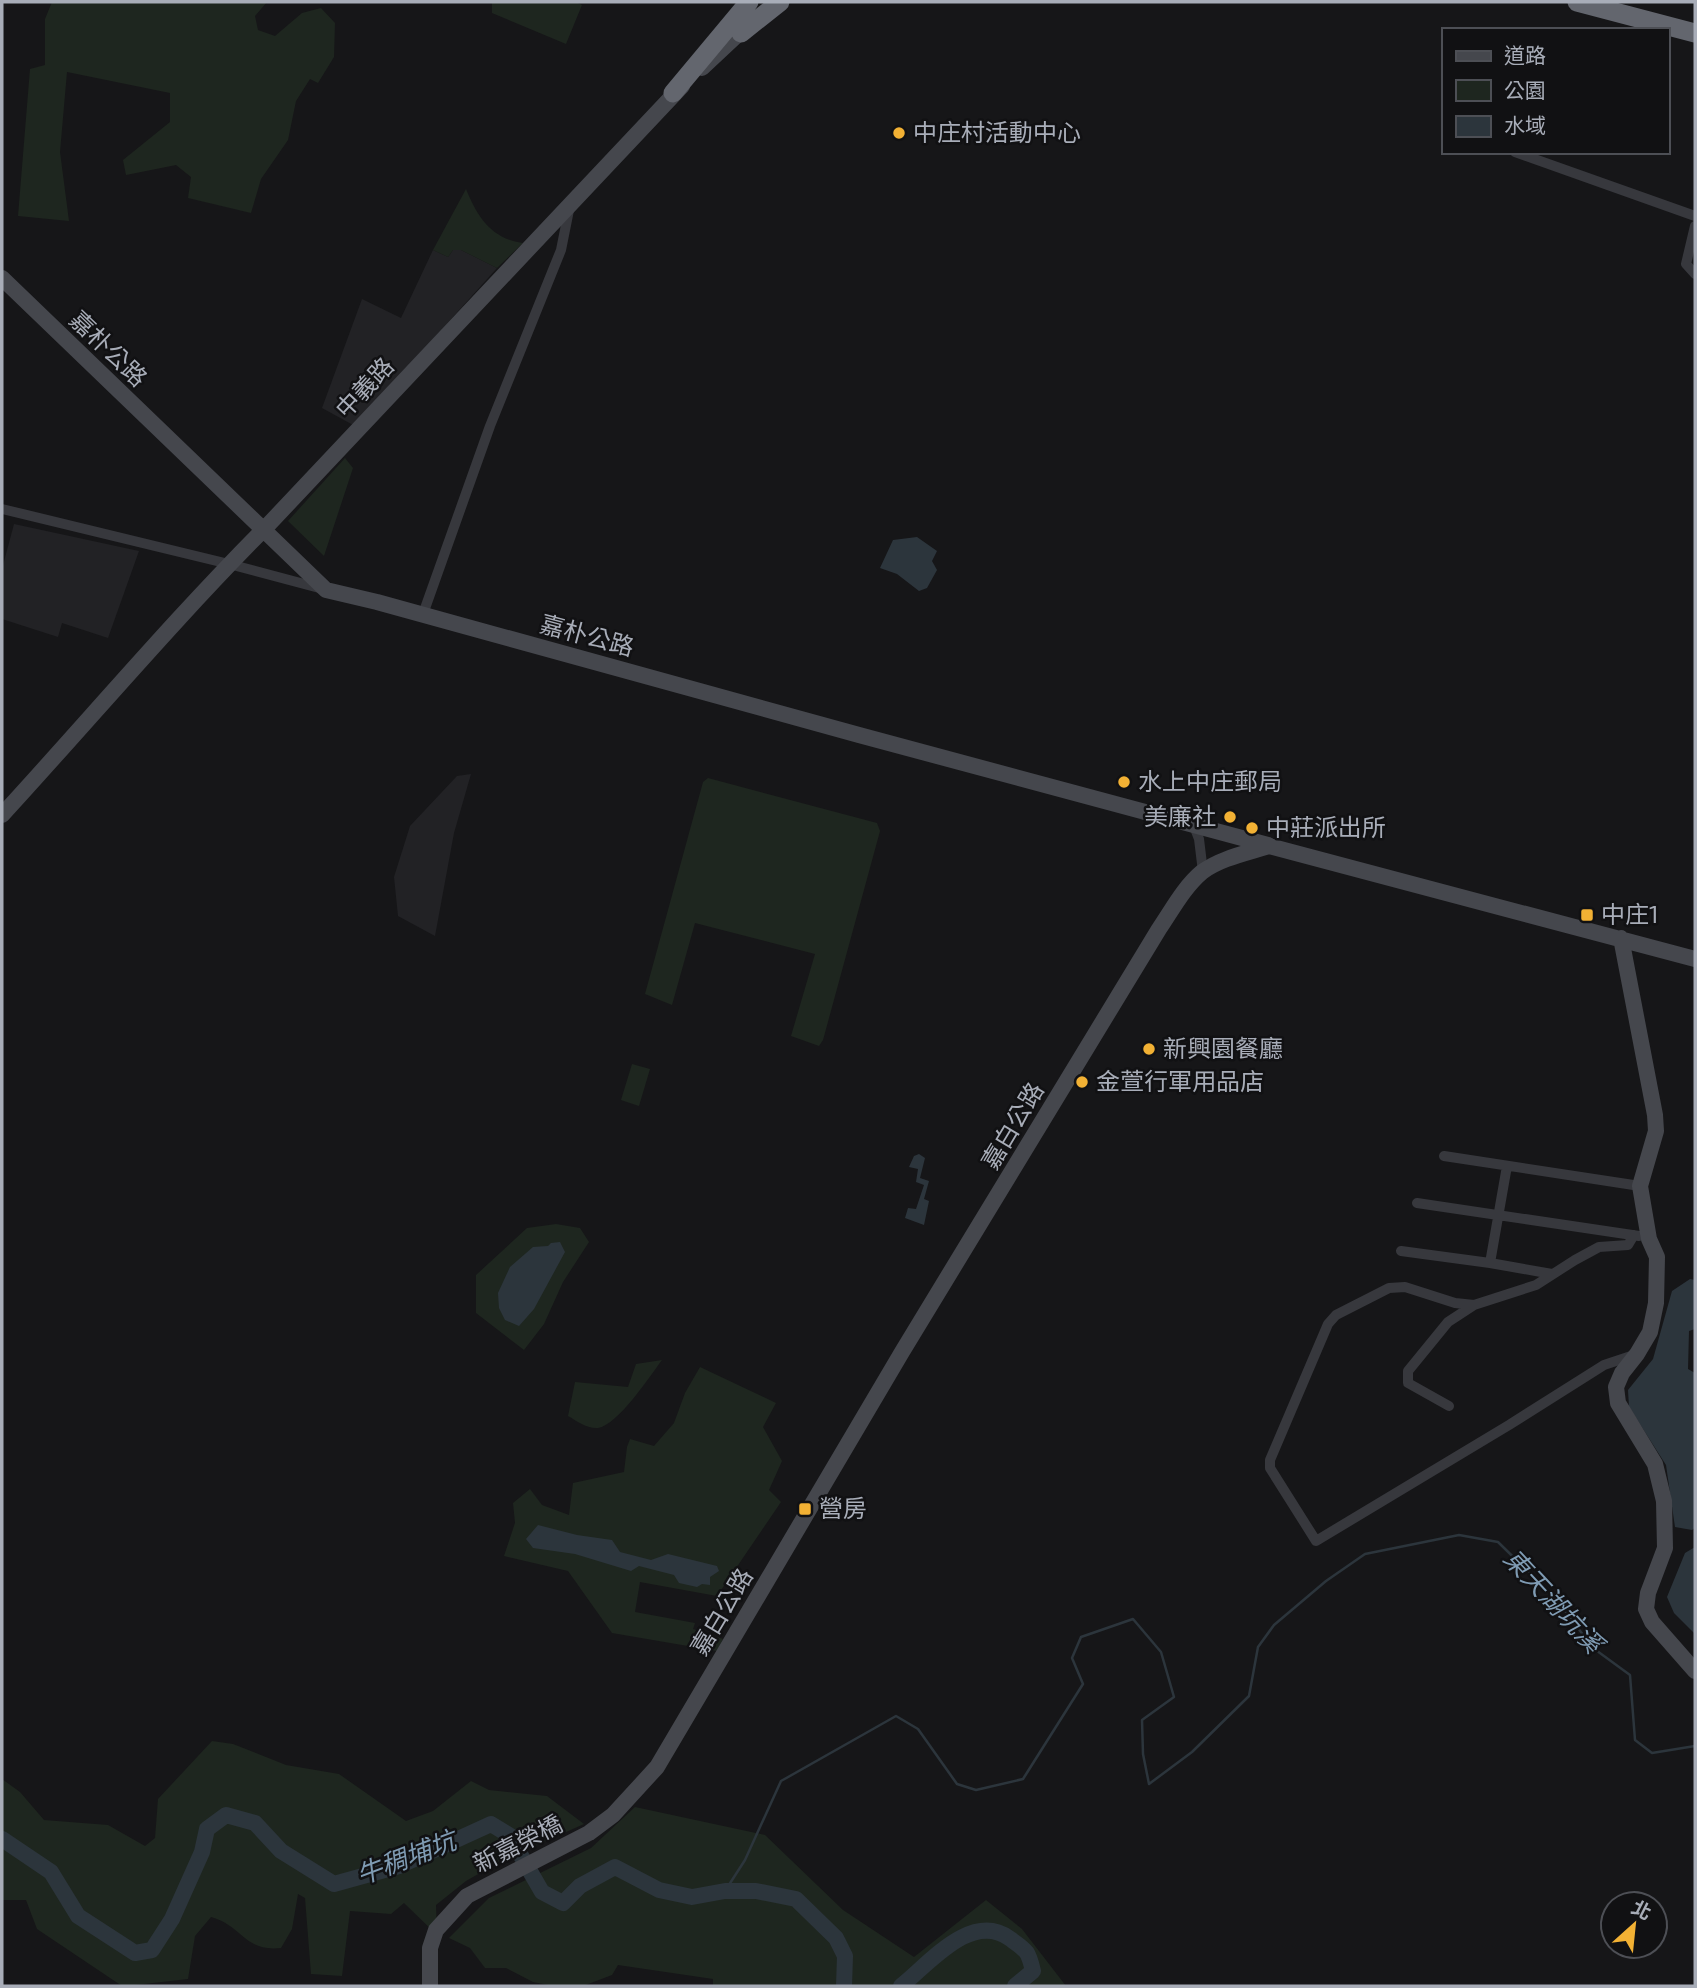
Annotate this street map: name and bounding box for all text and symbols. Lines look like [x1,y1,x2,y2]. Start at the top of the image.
legend [1442,28,1669,154]
text: 道路 [1504,42,1546,67]
text: 公園 [1504,77,1546,102]
text: 水域 [1504,112,1546,137]
place label: 中庄村活動中心 [913,117,1081,146]
marker: 中庄村活動中心 [891,125,907,141]
street label: 嘉朴公路 [64,304,154,392]
street label: 中義路 [329,351,399,423]
street label: 嘉朴公路 [537,608,638,661]
place label: 水上中庄郵局 [1138,766,1282,795]
marker: 水上中庄郵局 [1116,774,1132,790]
place label: 美廉社 [1144,801,1216,830]
marker: 美廉社 [1222,809,1238,825]
place label: 中莊派出所 [1266,812,1386,841]
marker: 中莊派出所 [1244,820,1260,836]
place label: 中庄1 [1601,899,1659,928]
marker: 中庄1 [1579,907,1595,923]
place label: 新興園餐廳 [1163,1033,1283,1062]
marker: 新興園餐廳 [1141,1041,1157,1057]
place label: 金萱行軍用品店 [1096,1066,1264,1095]
marker: 金萱行軍用品店 [1074,1074,1090,1090]
street label: 嘉白公路 [975,1077,1049,1174]
place label: 營房 [819,1493,867,1522]
marker: 營房 [797,1501,813,1517]
water label: 東天湖坑溪 [1498,1542,1612,1661]
street label: 嘉白公路 [684,1563,758,1660]
street label: 新嘉榮橋 [468,1808,567,1877]
water label: 牛稠埔坑 [351,1822,463,1890]
north arrow [1599,1890,1669,1960]
text: 北 [1628,1895,1656,1924]

